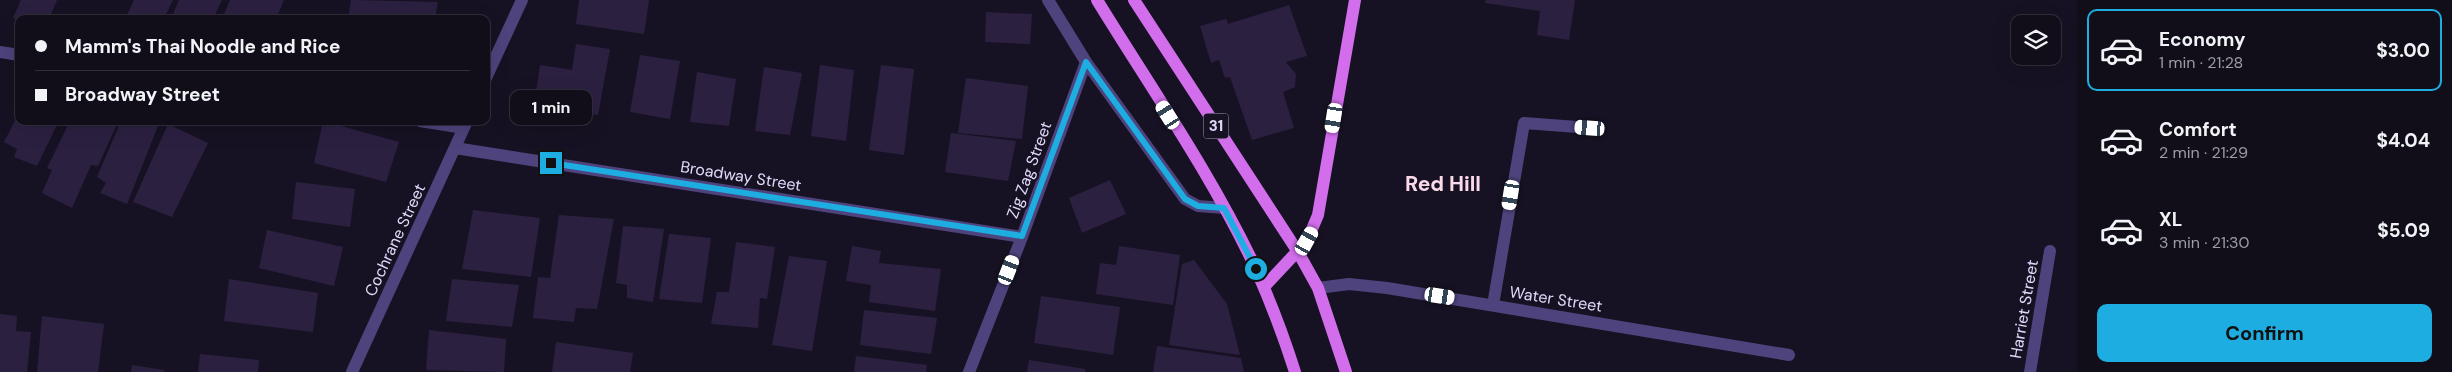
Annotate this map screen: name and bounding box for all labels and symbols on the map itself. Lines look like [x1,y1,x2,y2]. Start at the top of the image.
callout: 1 min [510,90,592,126]
car [1153,98,1182,132]
car [1324,102,1343,134]
road number: 31 [1204,114,1228,138]
street label: Zig Zag Street [1002,119,1056,221]
car [1574,119,1605,137]
route end [540,152,562,174]
street label: Broadway Street [679,156,803,196]
district label: Red Hill [1405,170,1481,198]
car [1501,179,1520,211]
street label: Cochrane Street [360,180,430,300]
car [1293,224,1320,258]
car [996,253,1021,287]
route start [1245,258,1267,280]
street label: Harriet Street [2005,258,2043,360]
street label: Water Street [1508,281,1604,317]
car [1424,286,1455,306]

